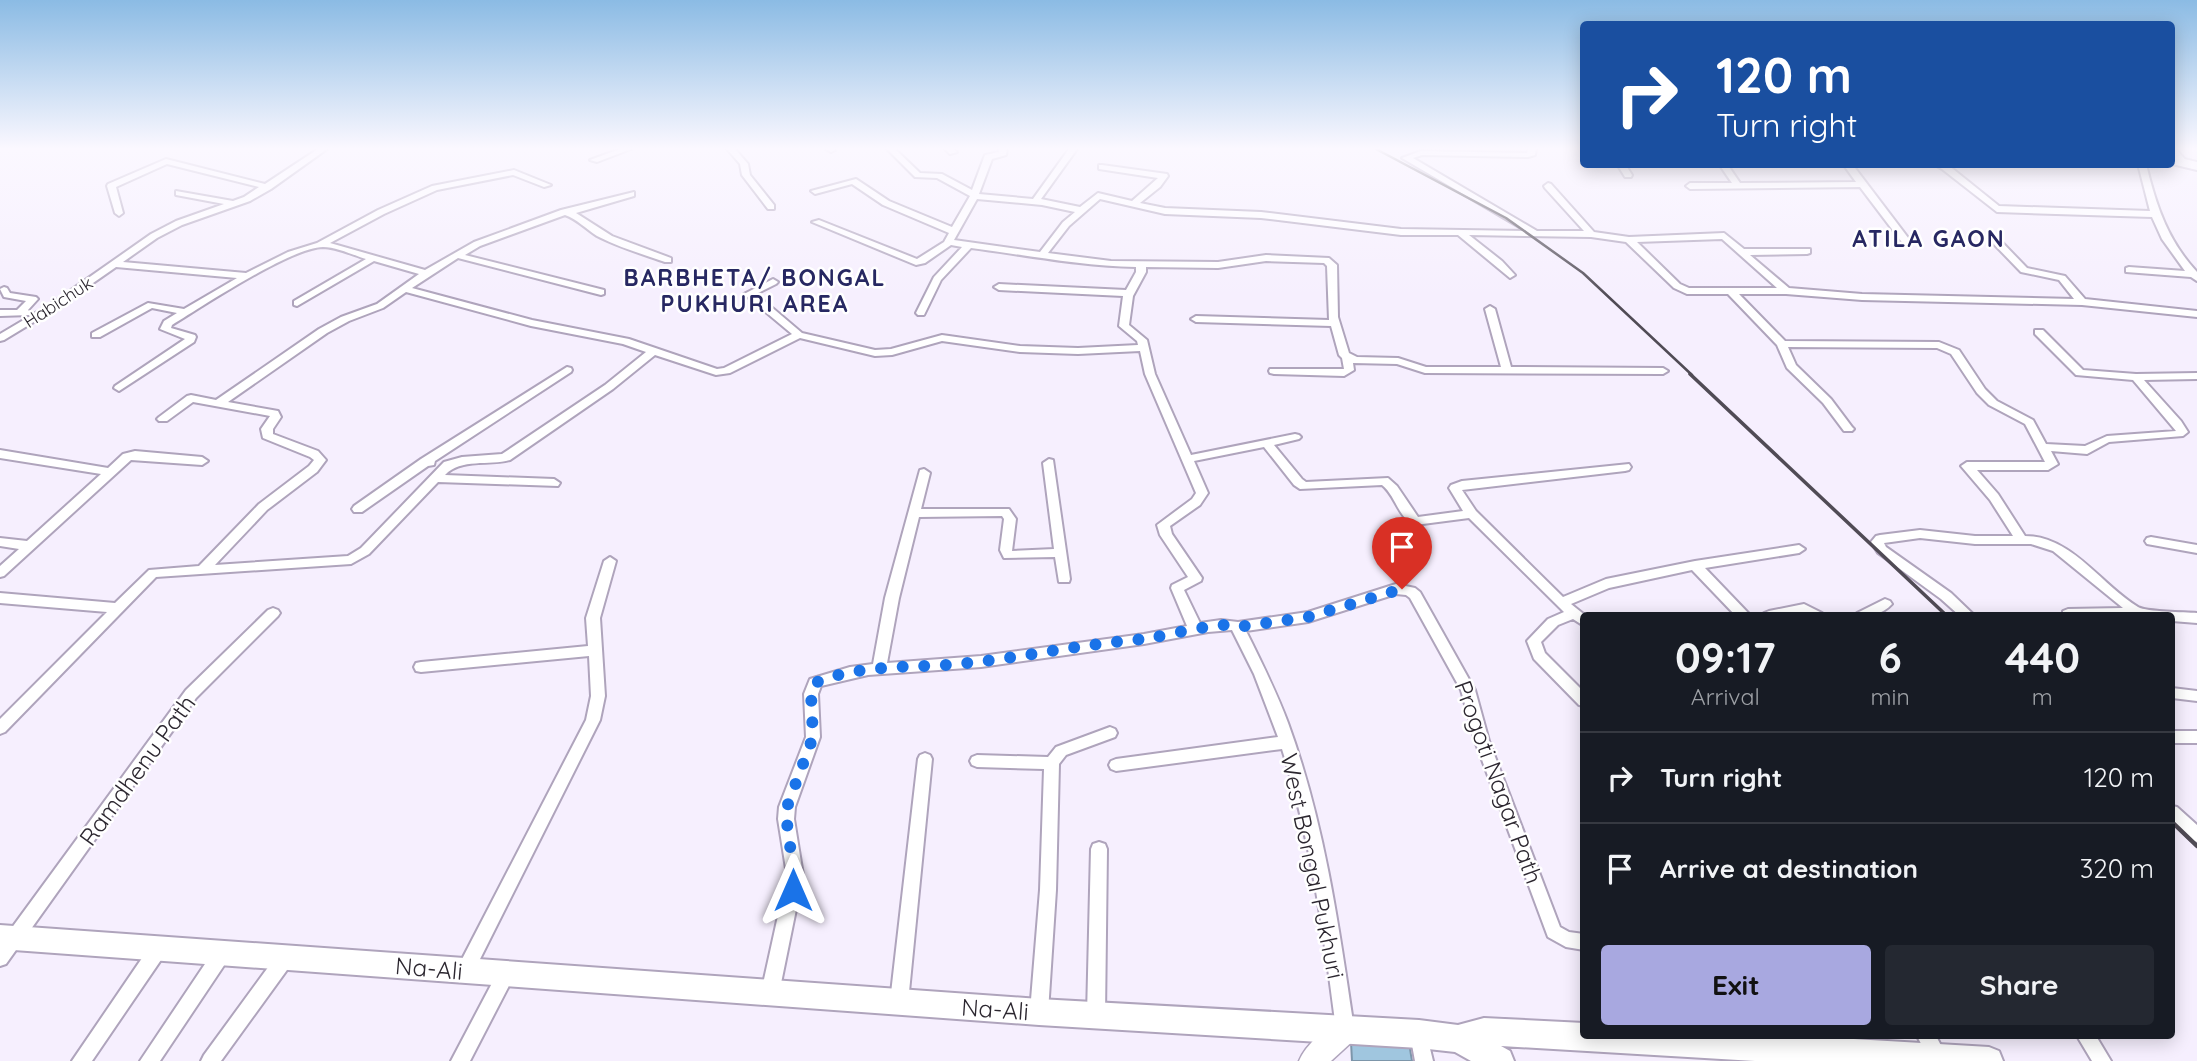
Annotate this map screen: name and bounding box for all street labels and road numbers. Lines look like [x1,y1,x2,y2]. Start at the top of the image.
street label: Habichuk [19,271,97,333]
street label: Progoti Nagar Path [1448,676,1550,888]
street label: Ramdhenu Path [72,689,202,851]
street label: West Bongal Pukhuri [1274,750,1352,982]
street label: Na-Ali [394,950,464,986]
street label: Na-Ali [960,992,1030,1026]

